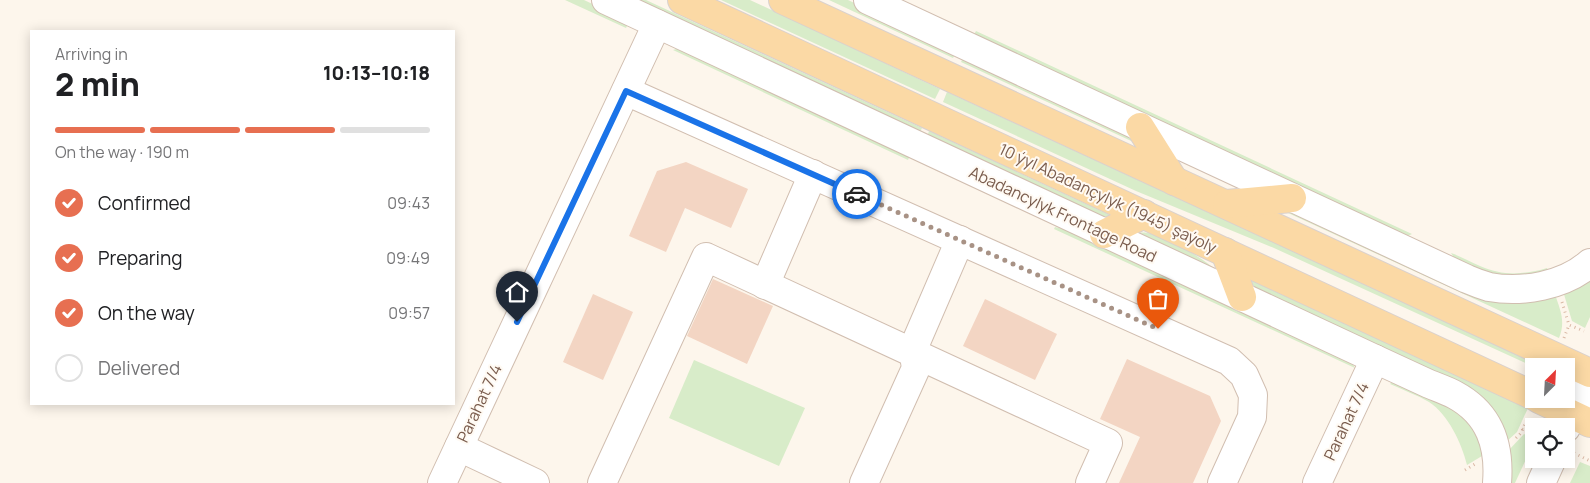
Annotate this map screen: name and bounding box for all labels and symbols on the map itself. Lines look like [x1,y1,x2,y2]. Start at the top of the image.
street label: 10 ýyl Abadançylyk (1945) şaýoly [996,138,1221,258]
street label: Abadancylyk Frontage Road [966,161,1160,267]
courier [832,169,882,219]
pin [496,271,538,322]
pin [1137,278,1179,329]
north arrow [1525,358,1575,408]
street label: Parahat 7/4 [451,360,507,446]
street label: Parahat 7/4 [1318,378,1374,464]

